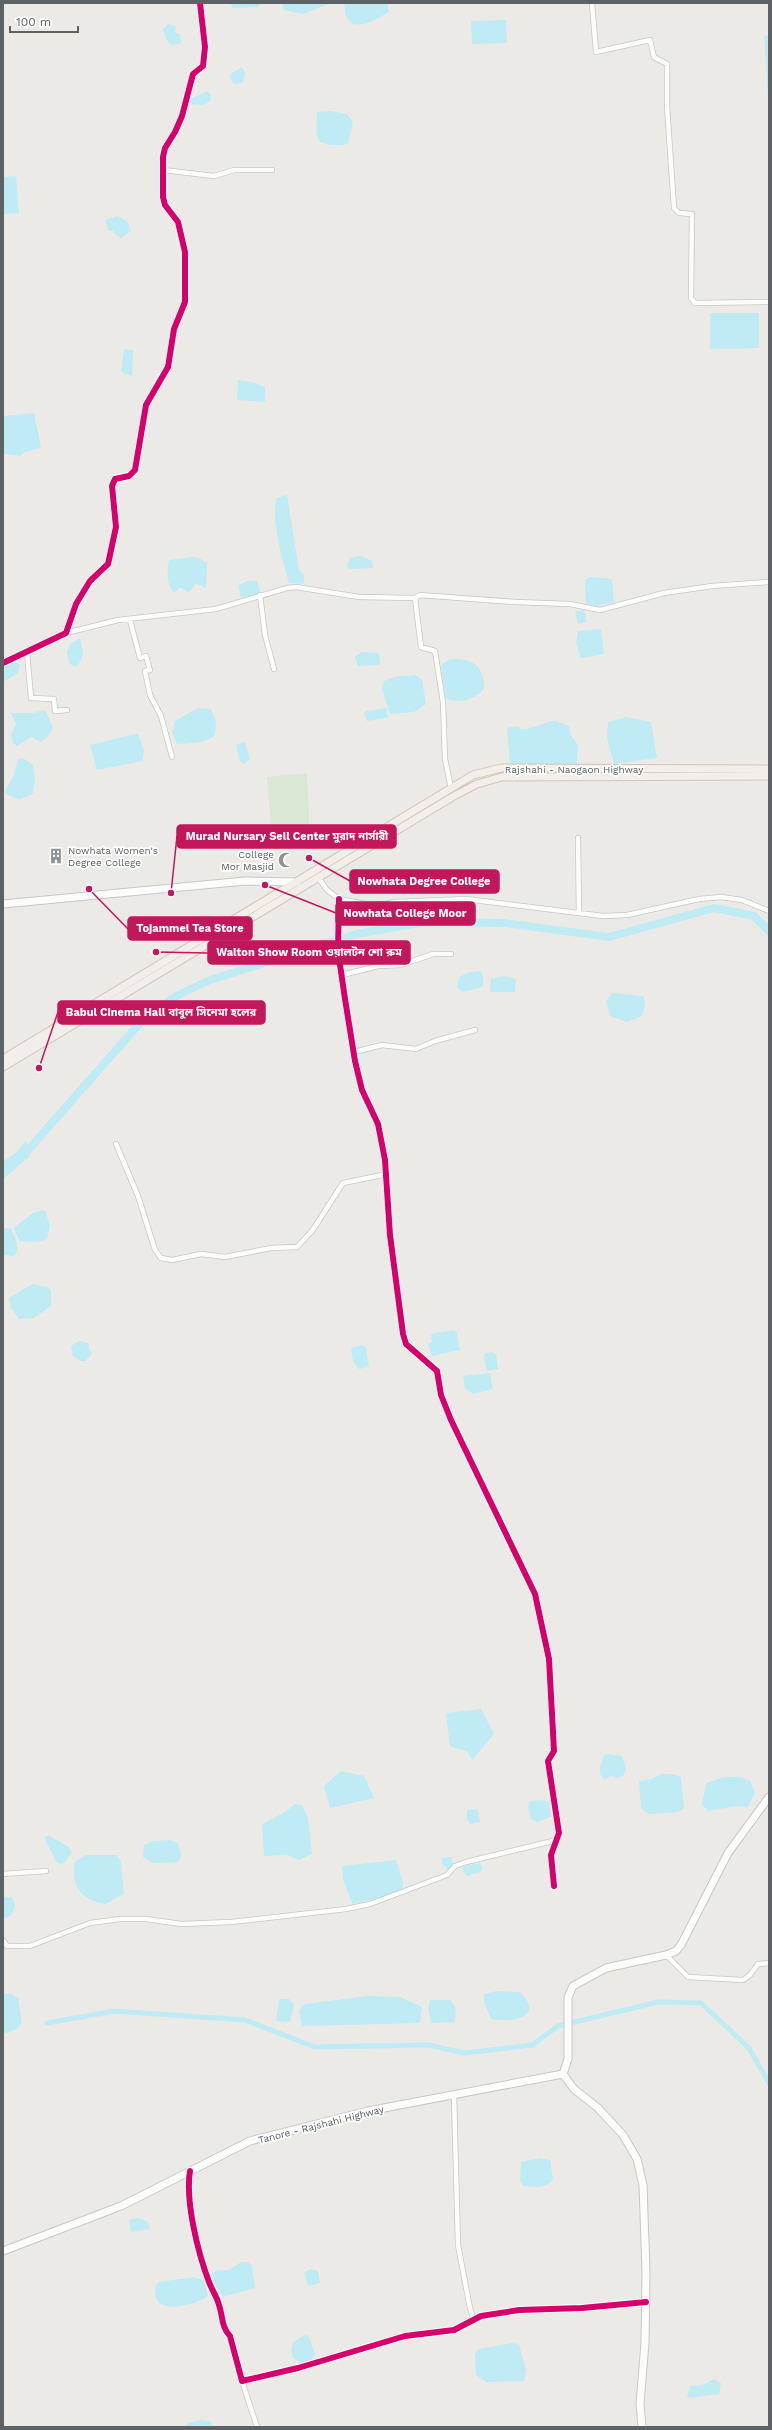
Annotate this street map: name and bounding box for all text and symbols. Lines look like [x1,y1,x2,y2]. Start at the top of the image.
scale bar [10,8,78,34]
text: 100 m [16,15,51,29]
street label: Rajshahi - Naogaon Highway [505,764,644,775]
callout: Murad Nursary Sell Center মুরাদ নার্সারী [177,825,396,848]
text: Murad Nursary Sell Center মুরাদ নার্সারী [186,829,389,843]
place label: Nowhata Women's Degree College [68,845,158,868]
building icon: Nowhata Women's Degree College [47,847,65,865]
place label: College Mor Masjid [221,849,274,872]
mosque icon: College Mor Masjid [277,851,295,869]
callout: Nowhata Degree College [350,870,499,893]
text: Nowhata Degree College [358,875,490,888]
callout: Nowhata College Moor [336,902,475,925]
text: Nowhata College Moor [344,907,467,920]
callout: Tojammel Tea Store [128,917,252,940]
text: Tojammel Tea Store [136,922,244,935]
callout: Walton Show Room ওয়ালটন শো রুম [208,941,410,964]
text: Walton Show Room ওয়ালটন শো রুম [216,946,402,959]
callout: Babul Cinema Hall বাবুল সিনেমা হলের [58,1001,265,1024]
text: Babul Cinema Hall বাবুল সিনেমা হলের [66,1006,257,1019]
street label: Tanore - Rajshahi Highway [257,2103,386,2145]

